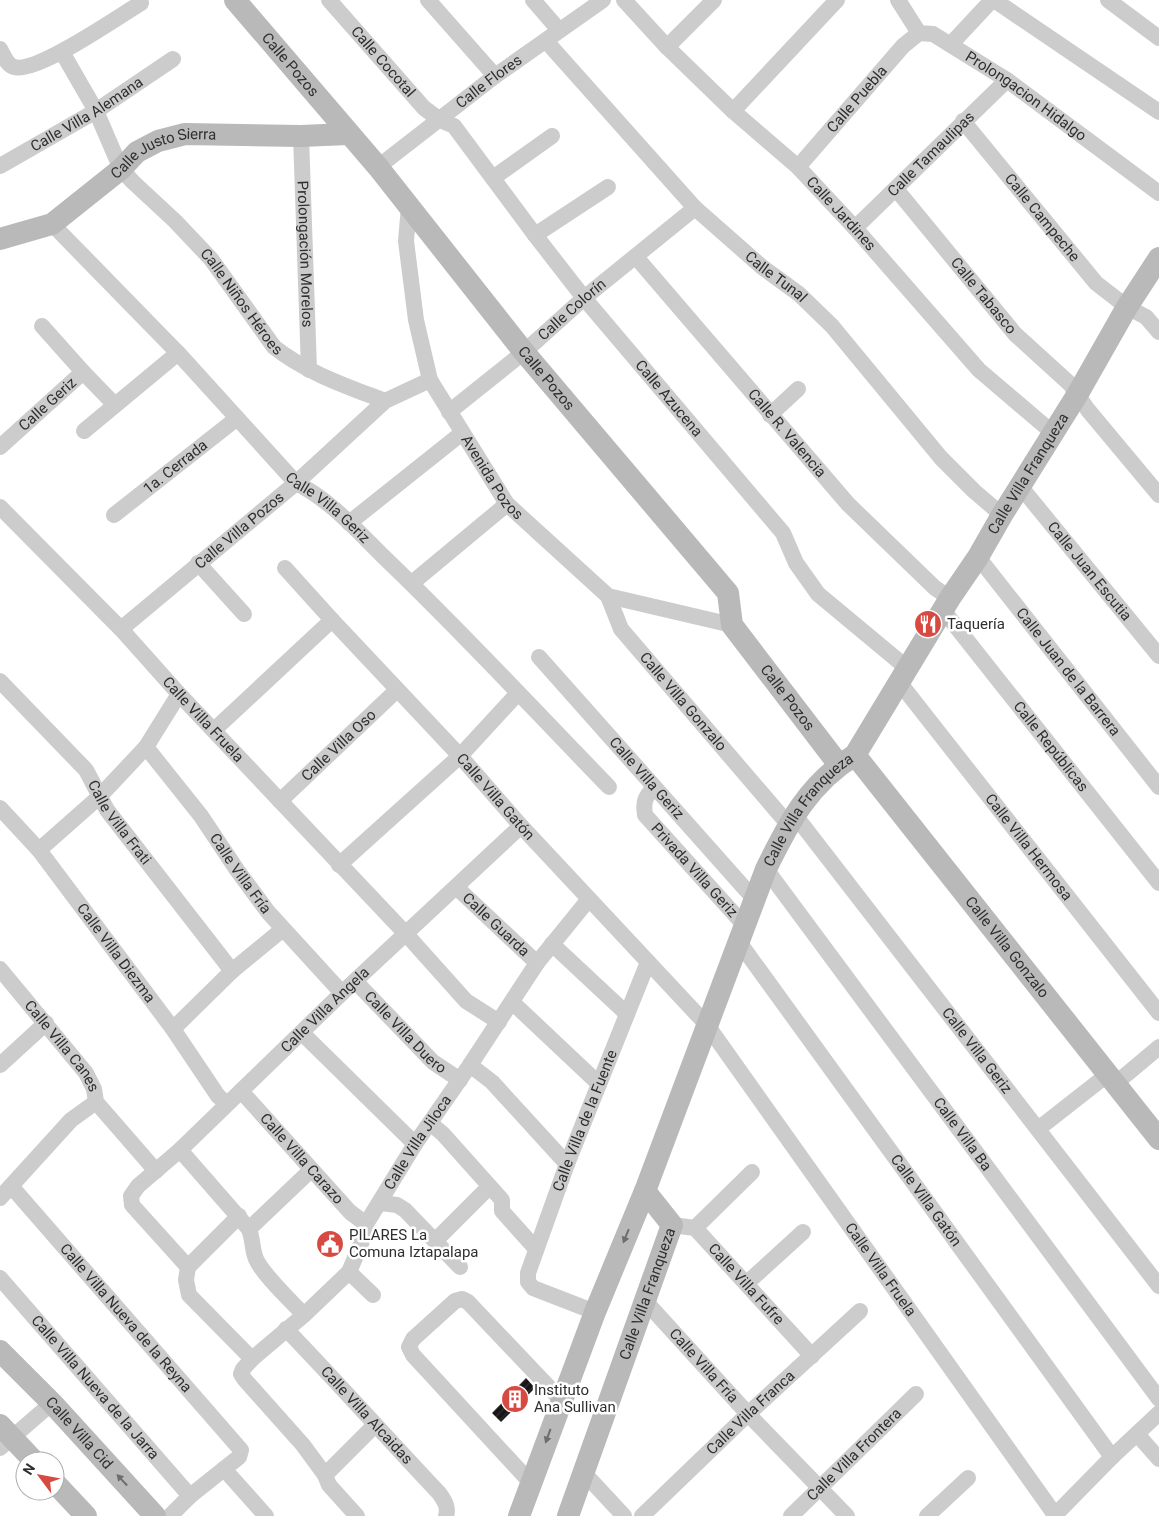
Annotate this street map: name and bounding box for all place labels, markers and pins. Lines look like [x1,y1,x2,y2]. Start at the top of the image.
restaurant icon: Taquería [913,609,943,639]
place label: Taquería [947,615,1005,633]
place label: PILARES La Comuna Iztapalapa [349,1226,478,1261]
public building icon: PILARES La Comuna Iztapalapa [315,1229,345,1259]
place label: Instituto Ana Sullivan [534,1381,616,1416]
building icon: Instituto Ana Sullivan [500,1384,530,1414]

